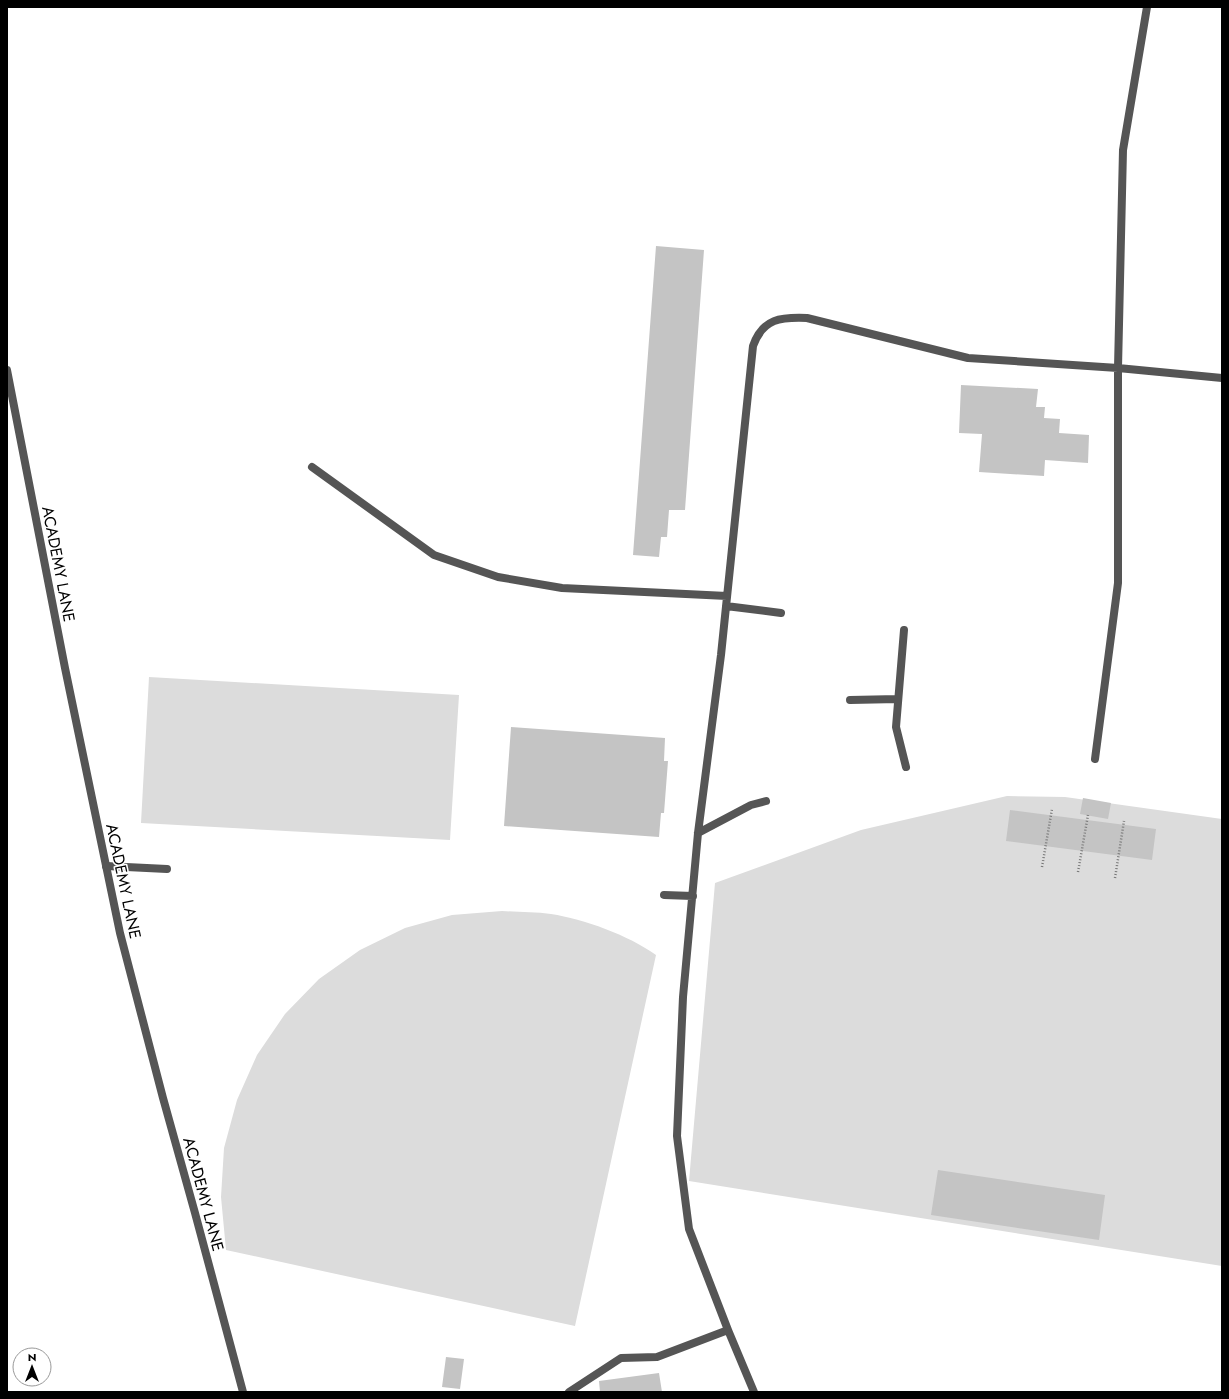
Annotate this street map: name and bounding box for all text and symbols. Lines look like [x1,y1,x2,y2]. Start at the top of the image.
street label: ACADEMY LANE [36,504,81,624]
street label: ACADEMY LANE [100,821,147,941]
street label: ACADEMY LANE [177,1135,230,1254]
north arrow [12,1347,52,1387]
text: N [28,1349,36,1365]

